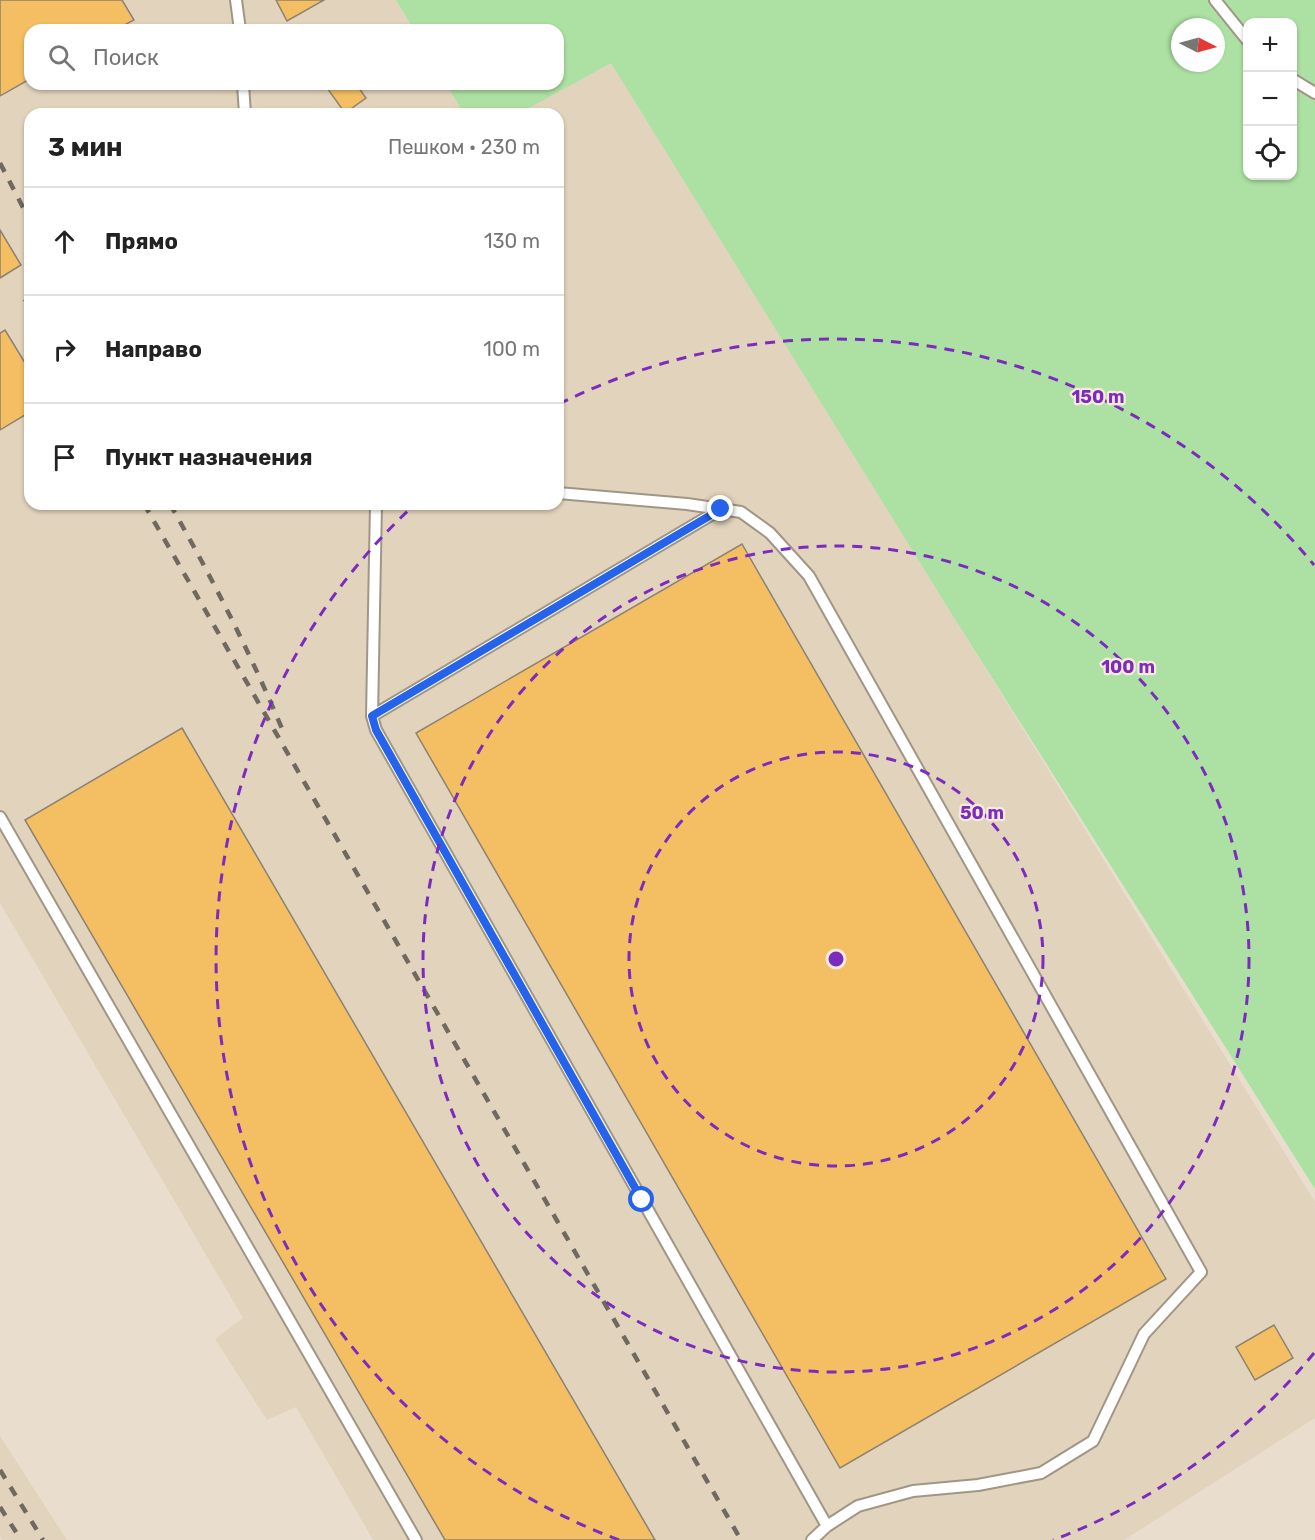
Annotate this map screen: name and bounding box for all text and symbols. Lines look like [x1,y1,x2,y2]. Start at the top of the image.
north arrow [1171,18,1225,72]
map controls [1243,18,1297,180]
button: + [1243,18,1297,72]
search box [24,24,564,90]
icon: search [45,41,78,74]
text: Поиск [93,44,159,71]
button: − [1243,72,1297,126]
button: locate [1243,126,1297,180]
text: 3 мин [48,132,123,163]
text: Пешком · 230 m [388,135,540,159]
icon: ahead [48,225,81,258]
text: Прямо [105,228,178,255]
text: 130 m [484,229,540,253]
icon: right [48,333,81,366]
text: Направо [105,336,202,363]
text: 100 m [483,337,540,361]
text: 150 m [1071,386,1125,408]
icon: arrive [48,441,81,474]
text: Пункт назначения [105,444,313,471]
route end [707,495,733,521]
text: 100 m [1101,656,1155,678]
text: 50 m [960,802,1004,824]
centre of rings [826,949,846,969]
route start [628,1186,654,1212]

